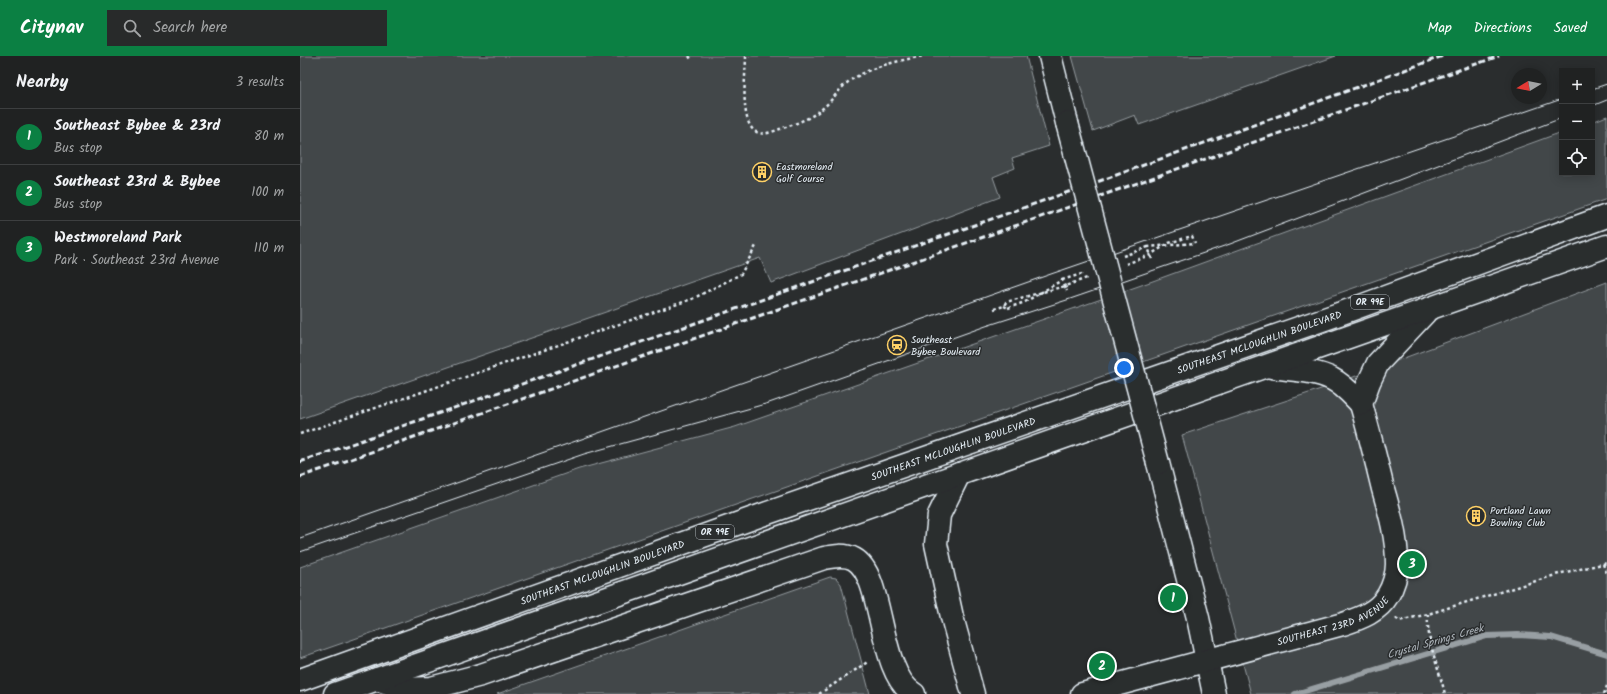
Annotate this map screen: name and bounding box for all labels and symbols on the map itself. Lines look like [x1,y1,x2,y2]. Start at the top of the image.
north arrow [1511,68,1547,104]
place label: Eastmoreland Golf Course [776,159,833,187]
building icon: Eastmoreland Golf Course [751,161,773,183]
road number: OR 99E [1351,295,1389,309]
street label: SOUTHEAST MCLOUGHLIN BOULEVARD [1175,307,1344,379]
place label: Southeast Bybee Boulevard [911,332,981,360]
station icon: Southeast Bybee Boulevard [886,334,908,356]
your location [1114,358,1134,378]
street label: SOUTHEAST MCLOUGHLIN BOULEVARD [869,413,1038,485]
place label: Portland Lawn Bowling Club [1490,503,1551,531]
building icon: Portland Lawn Bowling Club [1465,505,1487,527]
road number: OR 99E [696,525,734,539]
street label: SOUTHEAST MCLOUGHLIN BOULEVARD [518,536,687,610]
pin: 3 [1399,549,1425,579]
pin: 1 [1160,583,1186,613]
street label: SOUTHEAST 23RD AVENUE [1275,593,1394,650]
water label: Crystal Springs Creek [1385,619,1487,664]
pin: 2 [1089,651,1115,681]

